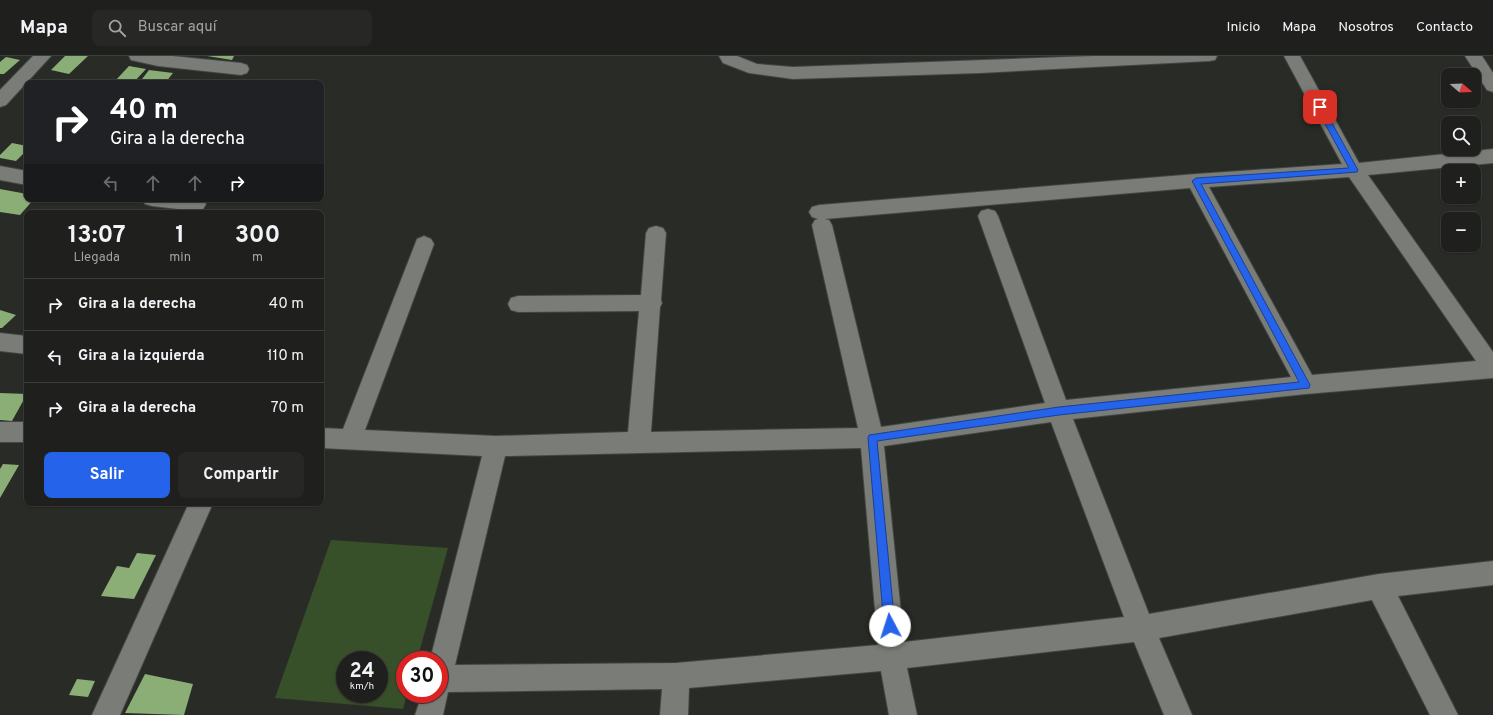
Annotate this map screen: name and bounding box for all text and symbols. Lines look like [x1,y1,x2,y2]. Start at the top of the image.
search box [92,10,372,46]
text: Mapa [20,16,68,40]
icon: search [106,17,128,39]
text: Buscar aquí [138,18,217,37]
text: Inicio [1227,19,1260,36]
text: Mapa [1282,19,1316,36]
text: Nosotros [1338,19,1394,36]
text: Contacto [1416,19,1473,36]
north arrow [1441,68,1481,108]
map controls [1441,68,1481,252]
pin [1303,90,1337,124]
text: 40 m [110,93,178,129]
icon: right [44,96,96,148]
icon: arrive [1309,96,1331,118]
button: search [1441,116,1481,156]
text: Gira a la derecha [110,128,245,151]
button: + [1441,164,1481,204]
icon: left [100,172,122,194]
icon: ahead [142,172,164,194]
icon: ahead [184,172,206,194]
icon: right [226,172,248,194]
button: − [1441,212,1481,252]
text: 13:07 [68,221,126,251]
text: 1 [175,221,185,251]
text: 300 [235,221,280,251]
text: Llegada [73,250,120,266]
text: min [169,250,191,266]
text: m [252,250,263,266]
icon: right [44,294,66,316]
text: Gira a la derecha [78,295,196,314]
text: 40 m [269,295,304,314]
icon: left [44,346,66,368]
text: Gira a la izquierda [78,347,205,366]
text: 110 m [267,347,304,366]
icon: right [44,398,66,420]
text: Gira a la derecha [78,399,196,418]
text: 70 m [271,399,304,418]
button: Salir [44,452,170,498]
button: Compartir [178,452,304,498]
position arrow [869,605,911,647]
speed limit sign: 30 [396,651,448,703]
text: 24 [349,659,375,685]
text: km/h [350,680,374,693]

